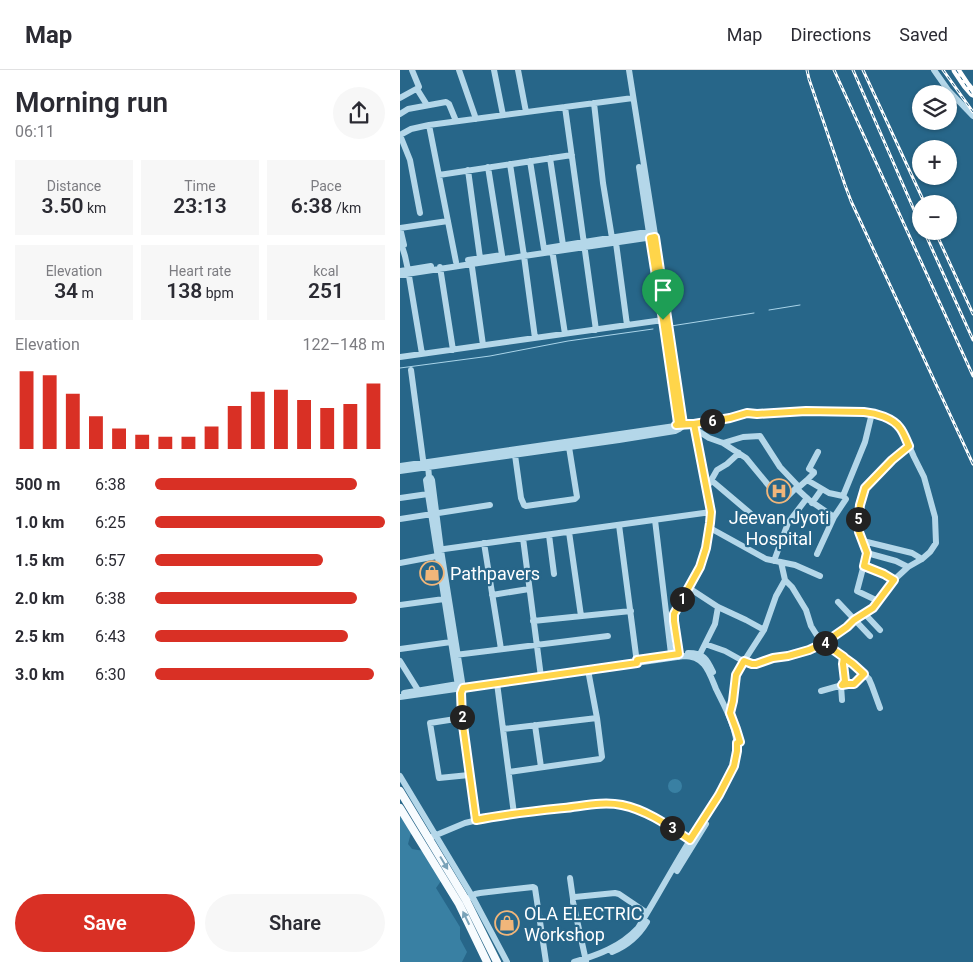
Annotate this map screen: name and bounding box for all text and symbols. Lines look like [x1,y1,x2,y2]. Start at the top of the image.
text: Map [25,21,72,49]
text: Map [727,24,762,45]
text: Directions [790,24,871,45]
text: Saved [899,24,948,45]
map controls [912,85,957,240]
button: layers [912,85,957,130]
text: Morning run [15,86,168,119]
button: share [333,87,385,139]
text: 06:11 [15,122,55,141]
button: + [912,140,957,185]
text: Distance [47,178,101,194]
text: Time [184,178,216,194]
text: Pace [310,178,342,194]
text: 3.50 [42,194,84,218]
text: 23:13 [173,194,227,218]
text: 6:38 [291,194,333,218]
button: − [912,195,957,240]
text: km [84,200,106,216]
text: /km [333,200,361,216]
text: Elevation [46,263,102,279]
text: Heart rate [169,263,231,279]
text: kcal [313,263,339,279]
pin [642,269,684,320]
icon: arrive [649,276,677,304]
text: 34 [54,279,78,303]
text: 138 [166,279,202,303]
text: 251 [308,279,344,303]
text: m [78,285,94,301]
text: bpm [202,285,234,301]
text: Elevation [15,335,80,354]
text: 122–148 m [303,335,385,354]
pin: 6 [700,408,724,434]
text: 6 [708,413,717,429]
text: 500 m [15,475,60,494]
text: 6:38 [95,475,126,494]
hospital icon: Jeevan Jyoti Hospital [766,478,792,504]
pin: 5 [846,506,870,532]
place label: Jeevan Jyoti Hospital [729,507,829,549]
text: 5 [854,511,863,527]
text: 1.0 km [15,513,64,532]
text: 6:25 [95,513,126,532]
text: 1.5 km [15,551,64,570]
text: 6:57 [95,551,126,570]
shop icon: Pathpavers [419,560,445,586]
place label: Pathpavers [450,563,540,584]
pin: 1 [670,586,694,612]
text: 2.0 km [15,589,64,608]
text: 6:38 [95,589,126,608]
text: 1 [678,591,687,607]
text: 2.5 km [15,627,64,646]
text: 6:43 [95,627,126,646]
pin: 4 [812,630,838,656]
text: 4 [821,635,830,651]
text: 3.0 km [15,665,64,684]
text: 6:30 [95,665,126,684]
pin: 2 [450,704,474,730]
text: 2 [458,709,467,725]
pin: 3 [660,816,684,840]
text: 3 [668,820,677,836]
one-way arrow [439,856,448,869]
button: Save [15,894,195,952]
button: Share [205,894,385,952]
place label: OLA ELECTRIC Workshop [524,903,643,945]
shop icon: OLA ELECTRIC Workshop [494,910,520,936]
one-way arrow [462,911,470,925]

